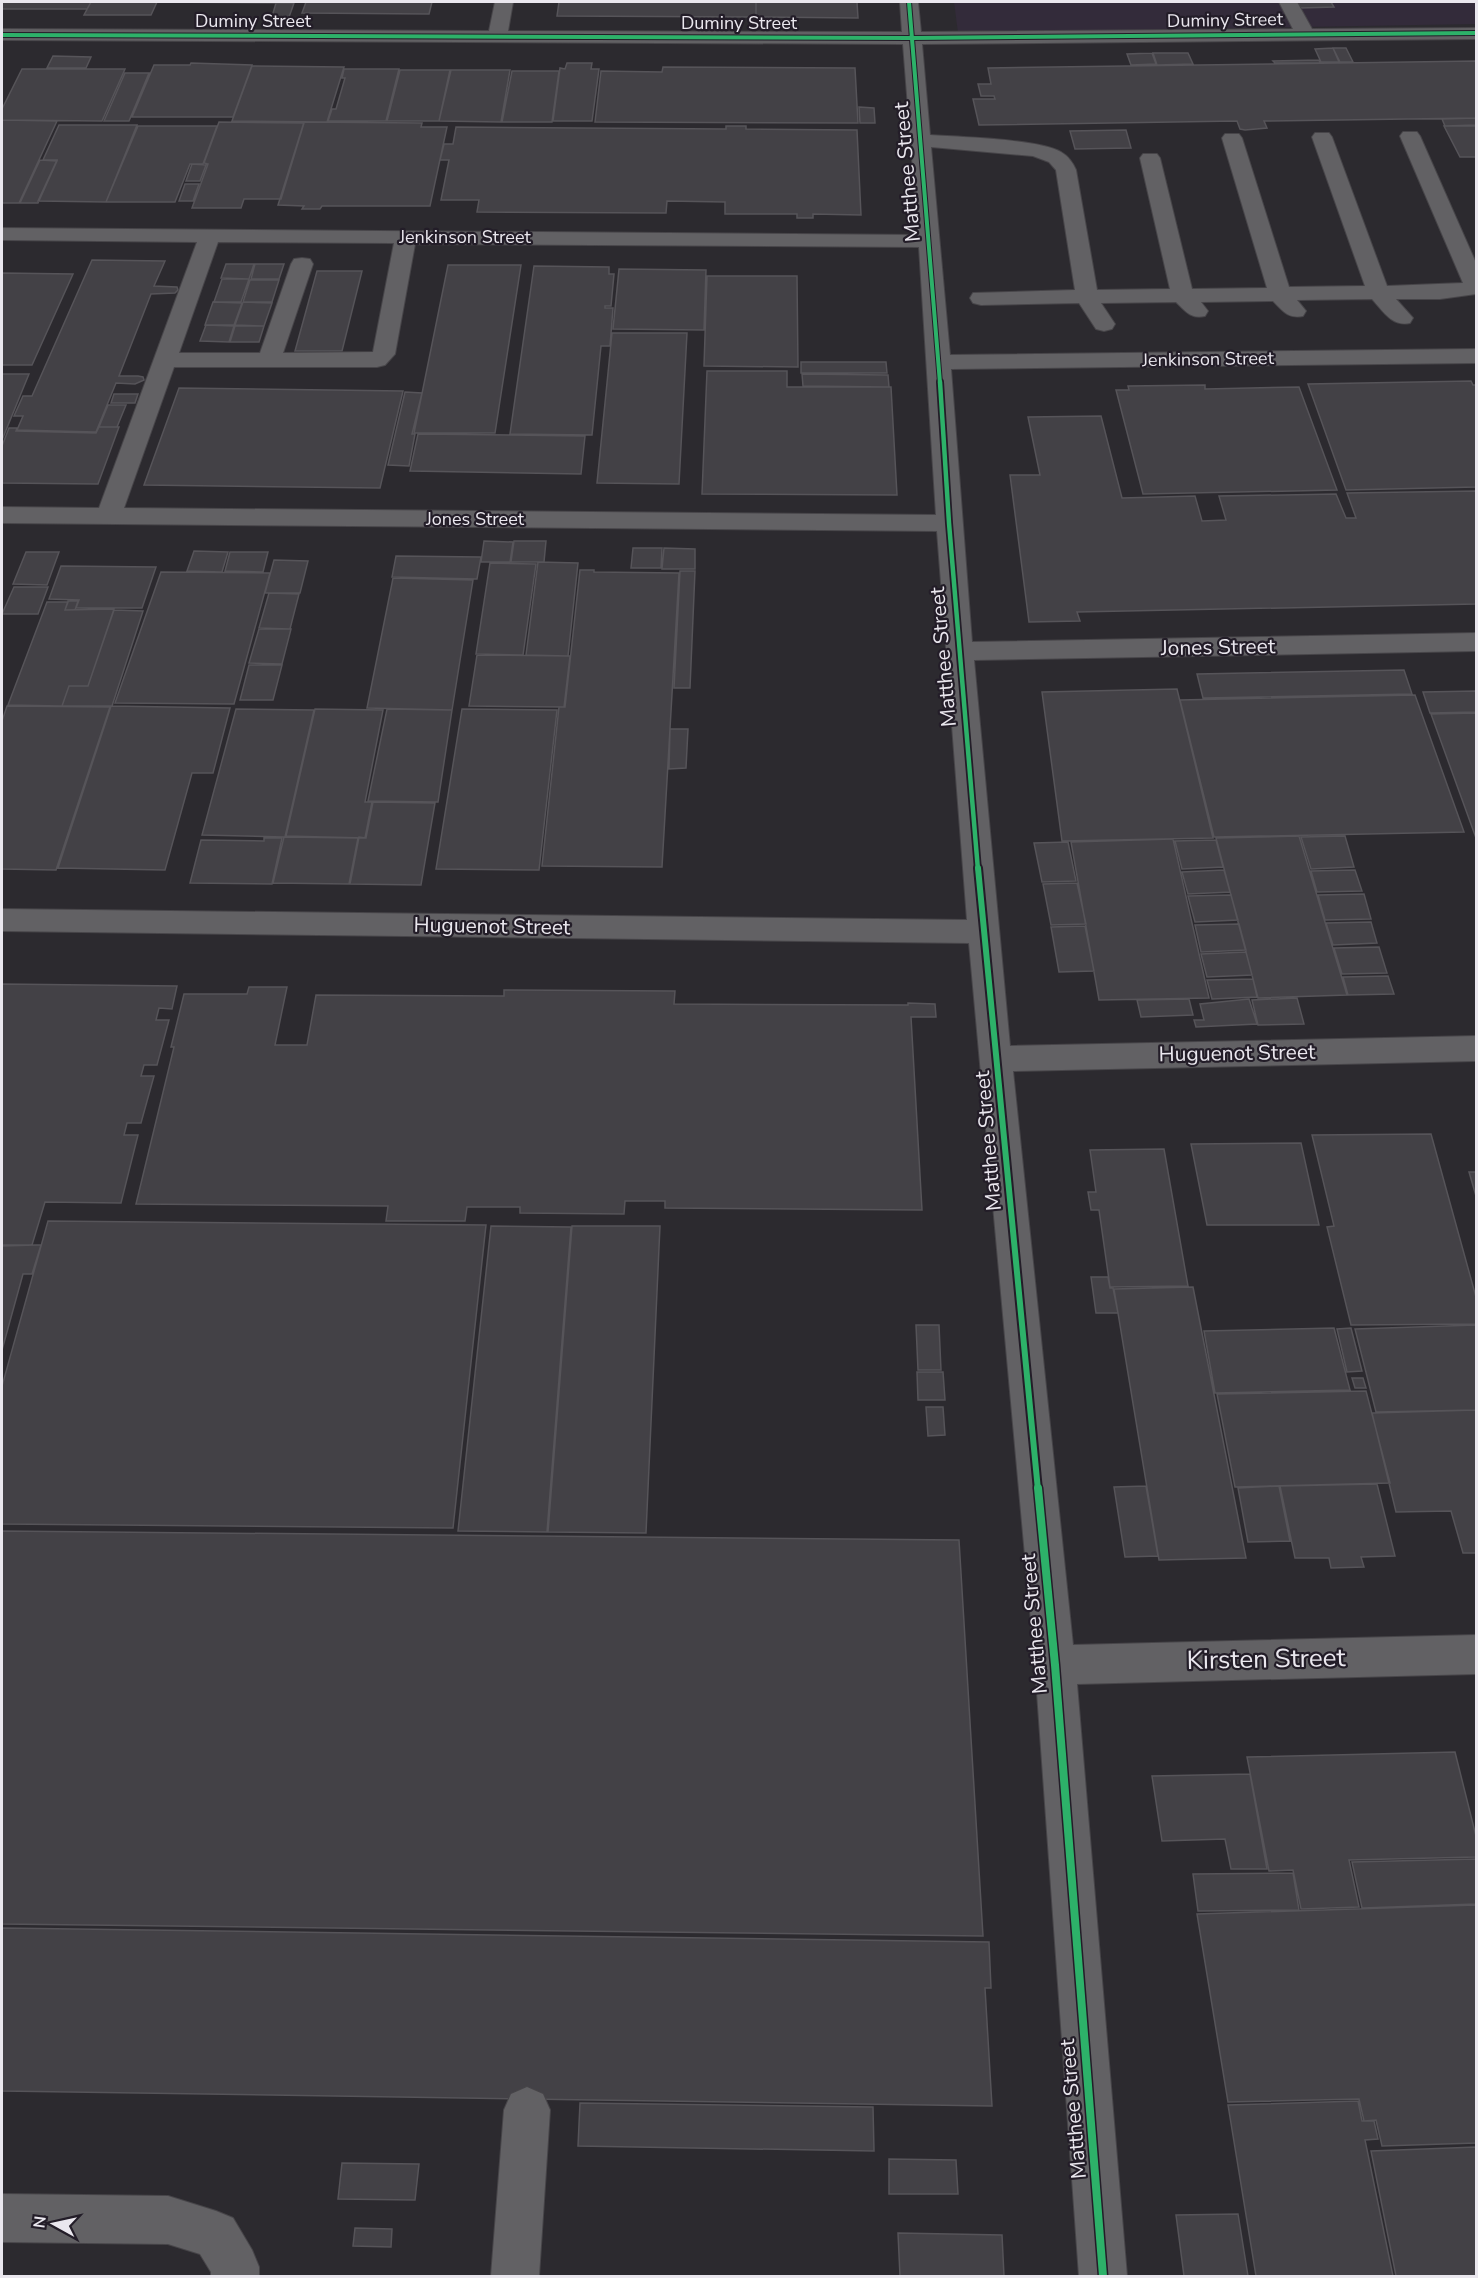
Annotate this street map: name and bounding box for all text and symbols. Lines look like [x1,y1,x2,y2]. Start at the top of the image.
street label: Duminy Street [1167,7,1284,33]
street label: Duminy Street [195,9,312,33]
street label: Duminy Street [681,11,798,35]
street label: Matthee Street [887,100,927,243]
street label: Jenkinson Street [398,225,532,249]
street label: Jenkinson Street [1141,346,1275,372]
street label: Jones Street [425,507,525,531]
street label: Matthee Street [923,585,963,728]
street label: Jones Street [1160,632,1276,662]
street label: Huguenot Street [413,911,571,941]
street label: Huguenot Street [1158,1038,1316,1068]
street label: Matthee Street [968,1069,1008,1212]
street label: Matthee Street [1014,1552,1054,1695]
street label: Kirsten Street [1186,1640,1347,1678]
street label: Matthee Street [1053,2037,1093,2180]
north arrow [24,2194,84,2254]
text: N [28,2215,52,2230]

